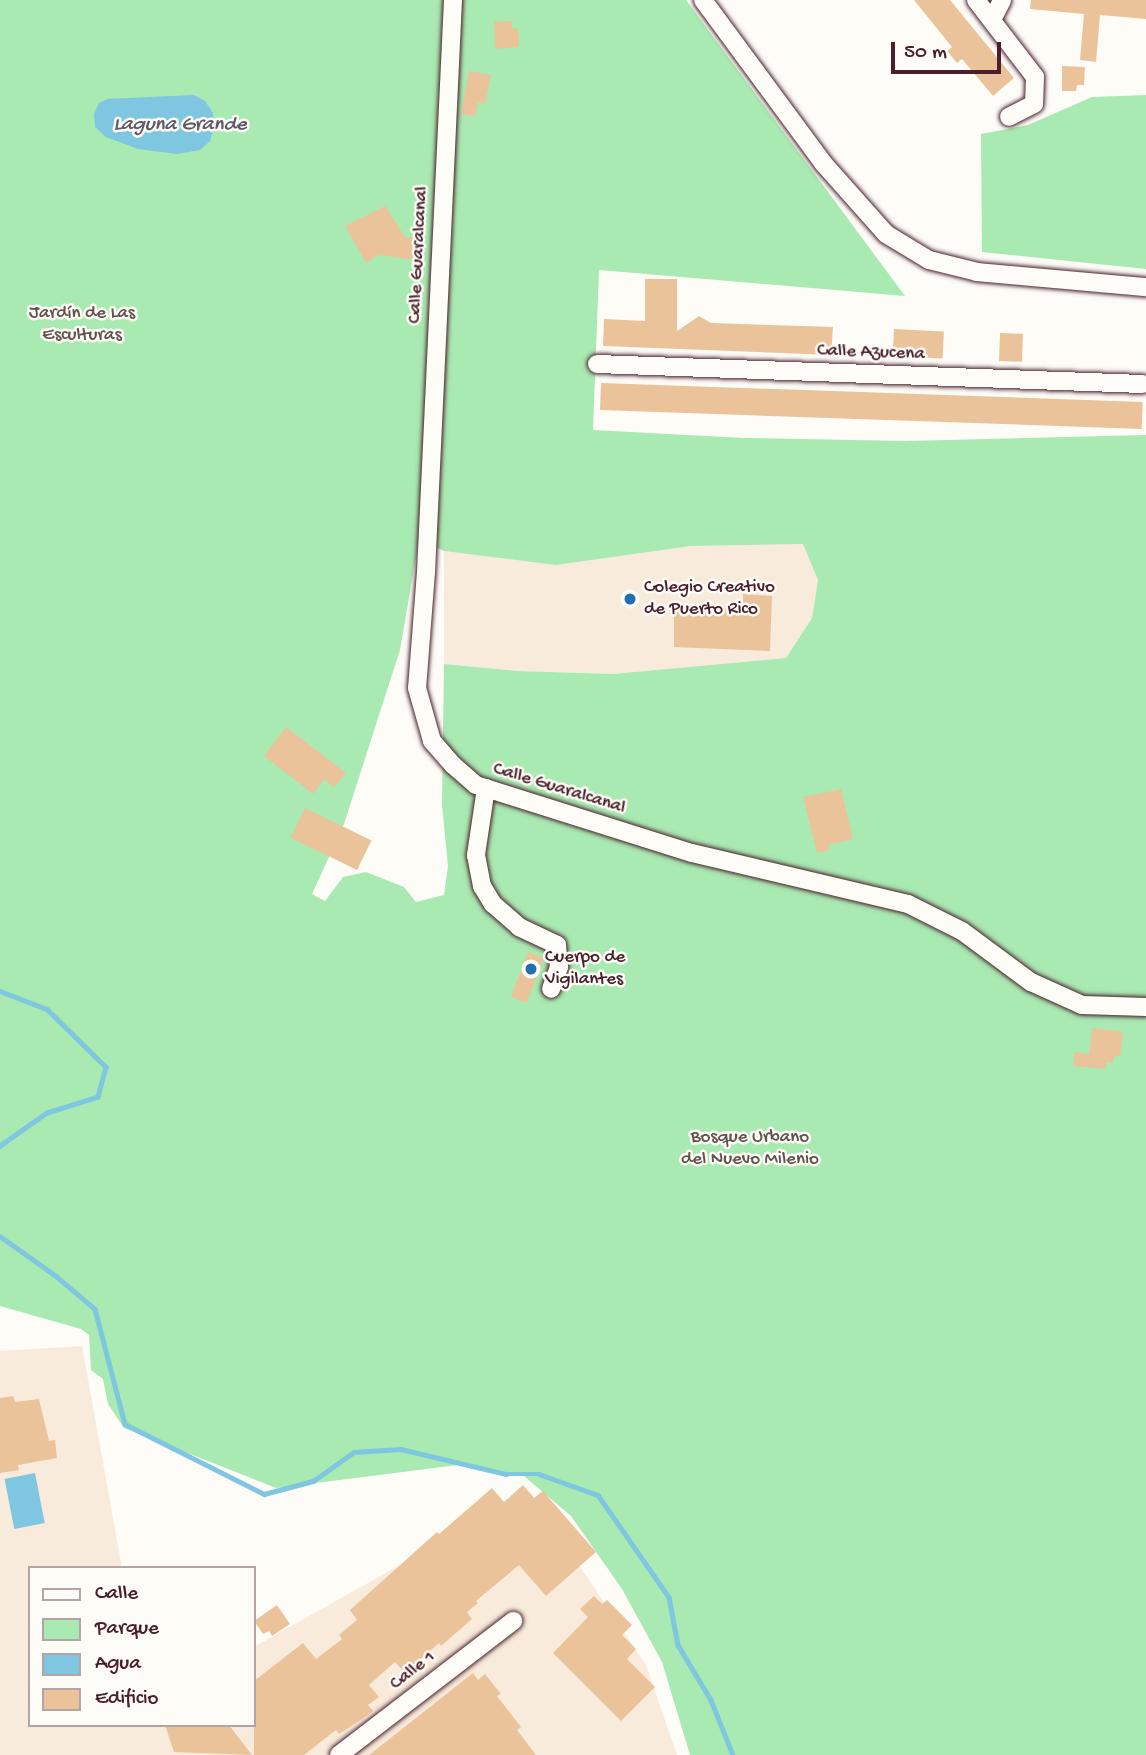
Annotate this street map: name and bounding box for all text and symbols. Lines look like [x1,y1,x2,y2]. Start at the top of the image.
scale bar [894,28,1004,72]
text: 50 m [904,41,947,66]
water label: Laguna Grande [113,113,247,139]
street label: Calle Guaralcanal [404,186,434,324]
park label: Jardín de Las Esculturas [29,303,135,347]
street label: Calle Azucena [817,340,925,366]
place label: Colegio Creativo de Puerto Rico [644,577,775,621]
marker: Colegio Creativo de Puerto Rico [622,591,638,607]
street label: Calle Guaralcanal [490,758,628,820]
place label: Cuerpo de Vigilantes [545,947,625,991]
marker: Cuerpo de Vigilantes [523,961,539,977]
park label: Bosque Urbano del Nuevo Milenio [681,1127,819,1171]
legend [28,1566,256,1727]
text: Calle [95,1582,138,1607]
text: Parque [95,1617,159,1642]
street label: Calle 1 [386,1646,440,1696]
text: Agua [95,1652,141,1677]
text: Edificio [95,1687,159,1712]

